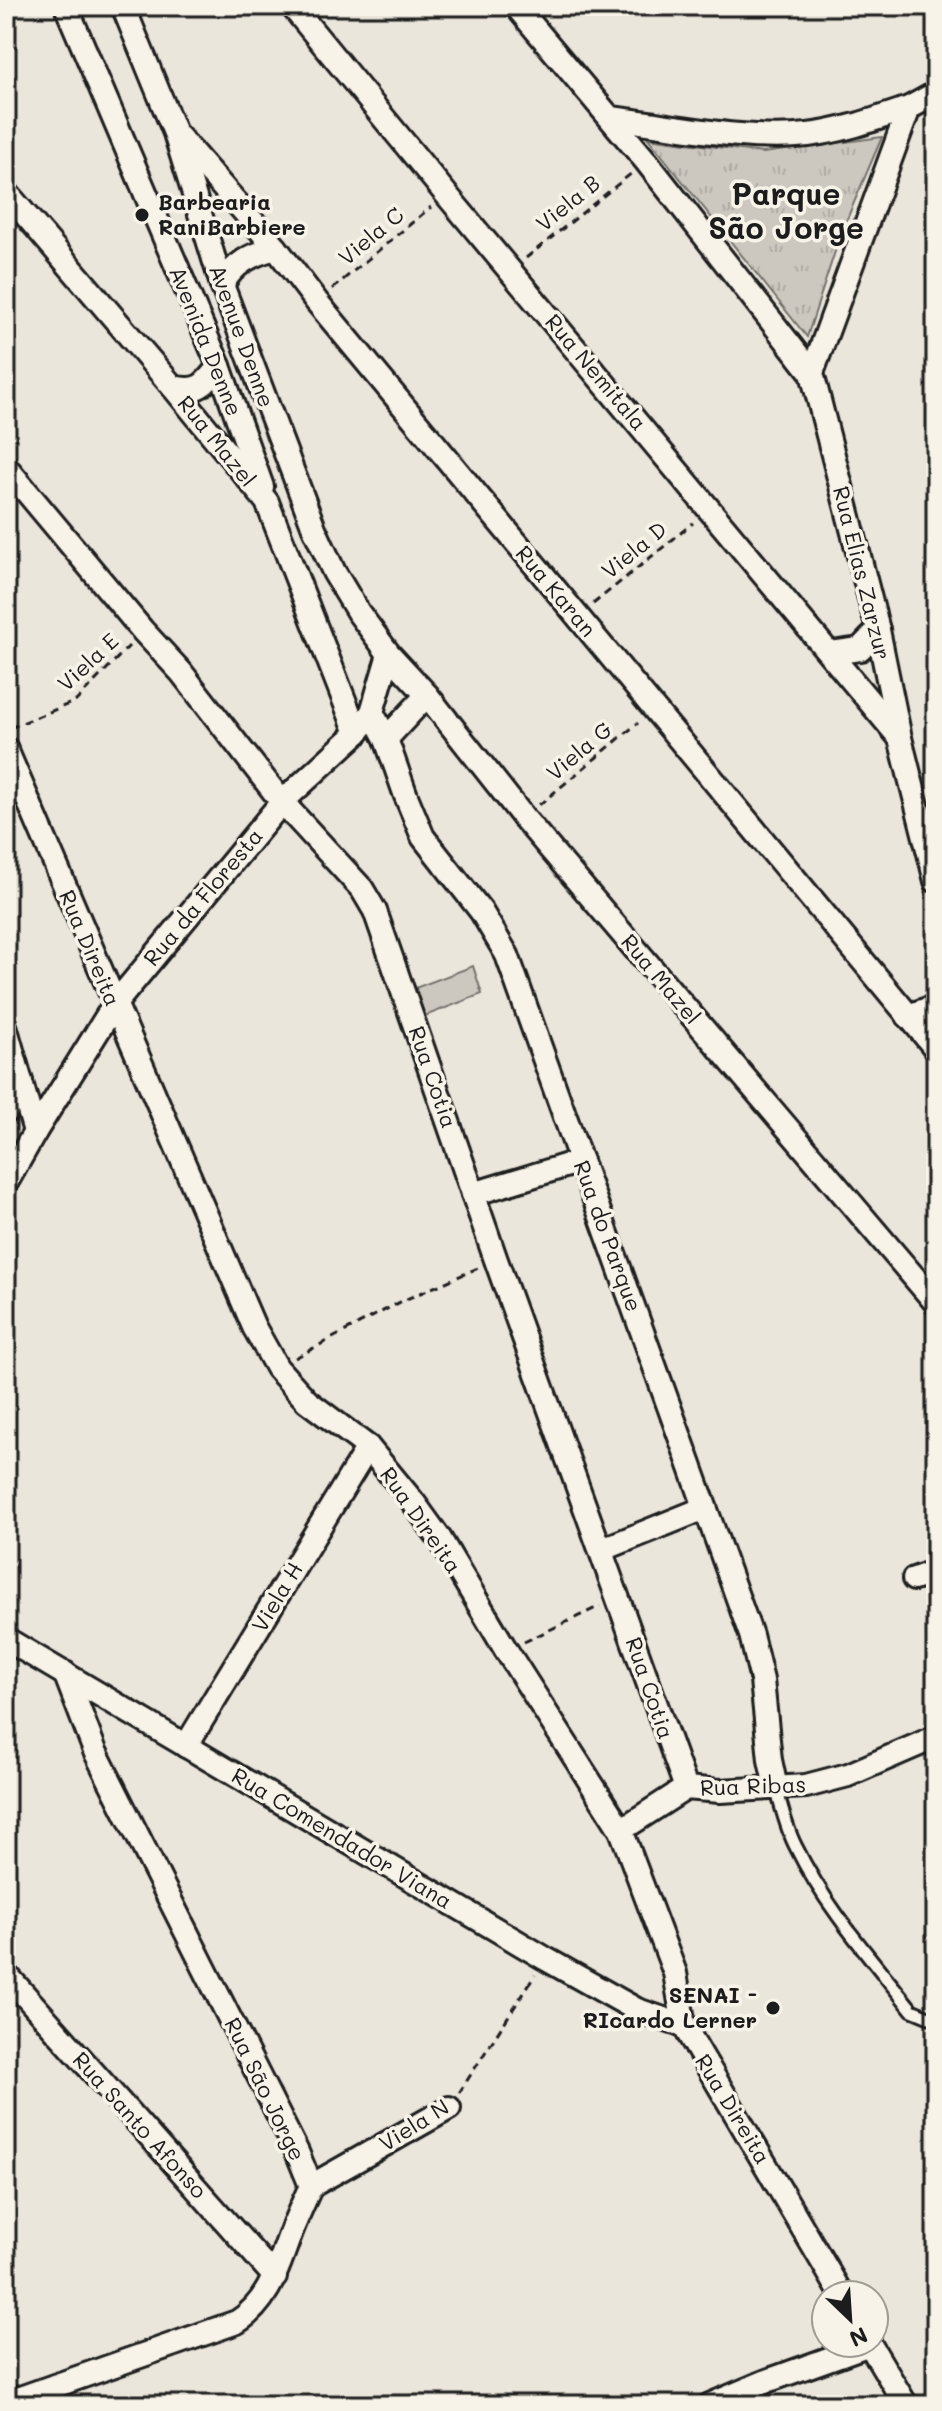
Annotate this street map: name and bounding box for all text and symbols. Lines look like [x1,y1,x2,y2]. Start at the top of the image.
street label: Viela B [530,168,606,237]
district label: Parque São Jorge [708,173,864,247]
place label: Barbearia RaniBarbiere [158,187,306,241]
street label: Viela C [332,200,409,271]
marker: Barbearia RaniBarbiere [133,206,151,224]
street label: Avenue Denne [203,260,282,411]
street label: Avenida Denne [163,262,250,420]
street label: Rua Nemitala [539,307,654,436]
street label: Rua Mazel [172,389,263,492]
street label: Rua Elias Zarzur [827,483,898,663]
street label: Viela D [595,514,672,585]
street label: Rua Karan [510,539,603,642]
street label: Viela E [51,626,124,697]
street label: Viela G [540,715,618,786]
street label: Rua da Floresta [136,822,269,972]
street label: Rua Direita [53,885,128,1010]
street label: Rua Mazel [615,927,708,1030]
street label: Rua Cotia [403,1022,464,1132]
street label: Rua do Parque [568,1156,649,1315]
street label: Rua Direita [374,1461,469,1579]
street label: Viela H [244,1557,309,1637]
street label: Rua Cotia [620,1633,681,1743]
street label: Rua Comendador Viana [227,1760,458,1915]
street label: Rua Ribas [699,1769,807,1802]
place label: SENAI - RIcardo Lerner [583,1980,757,2034]
marker: SENAI - RIcardo Lerner [764,1999,782,2017]
street label: Rua São Jorge [218,2012,313,2165]
street label: Rua Santo Afonso [67,2045,214,2204]
street label: Rua Direita [689,2048,778,2169]
street label: Viela N [373,2092,454,2157]
north arrow [810,2279,890,2359]
text: N [845,2321,872,2354]

